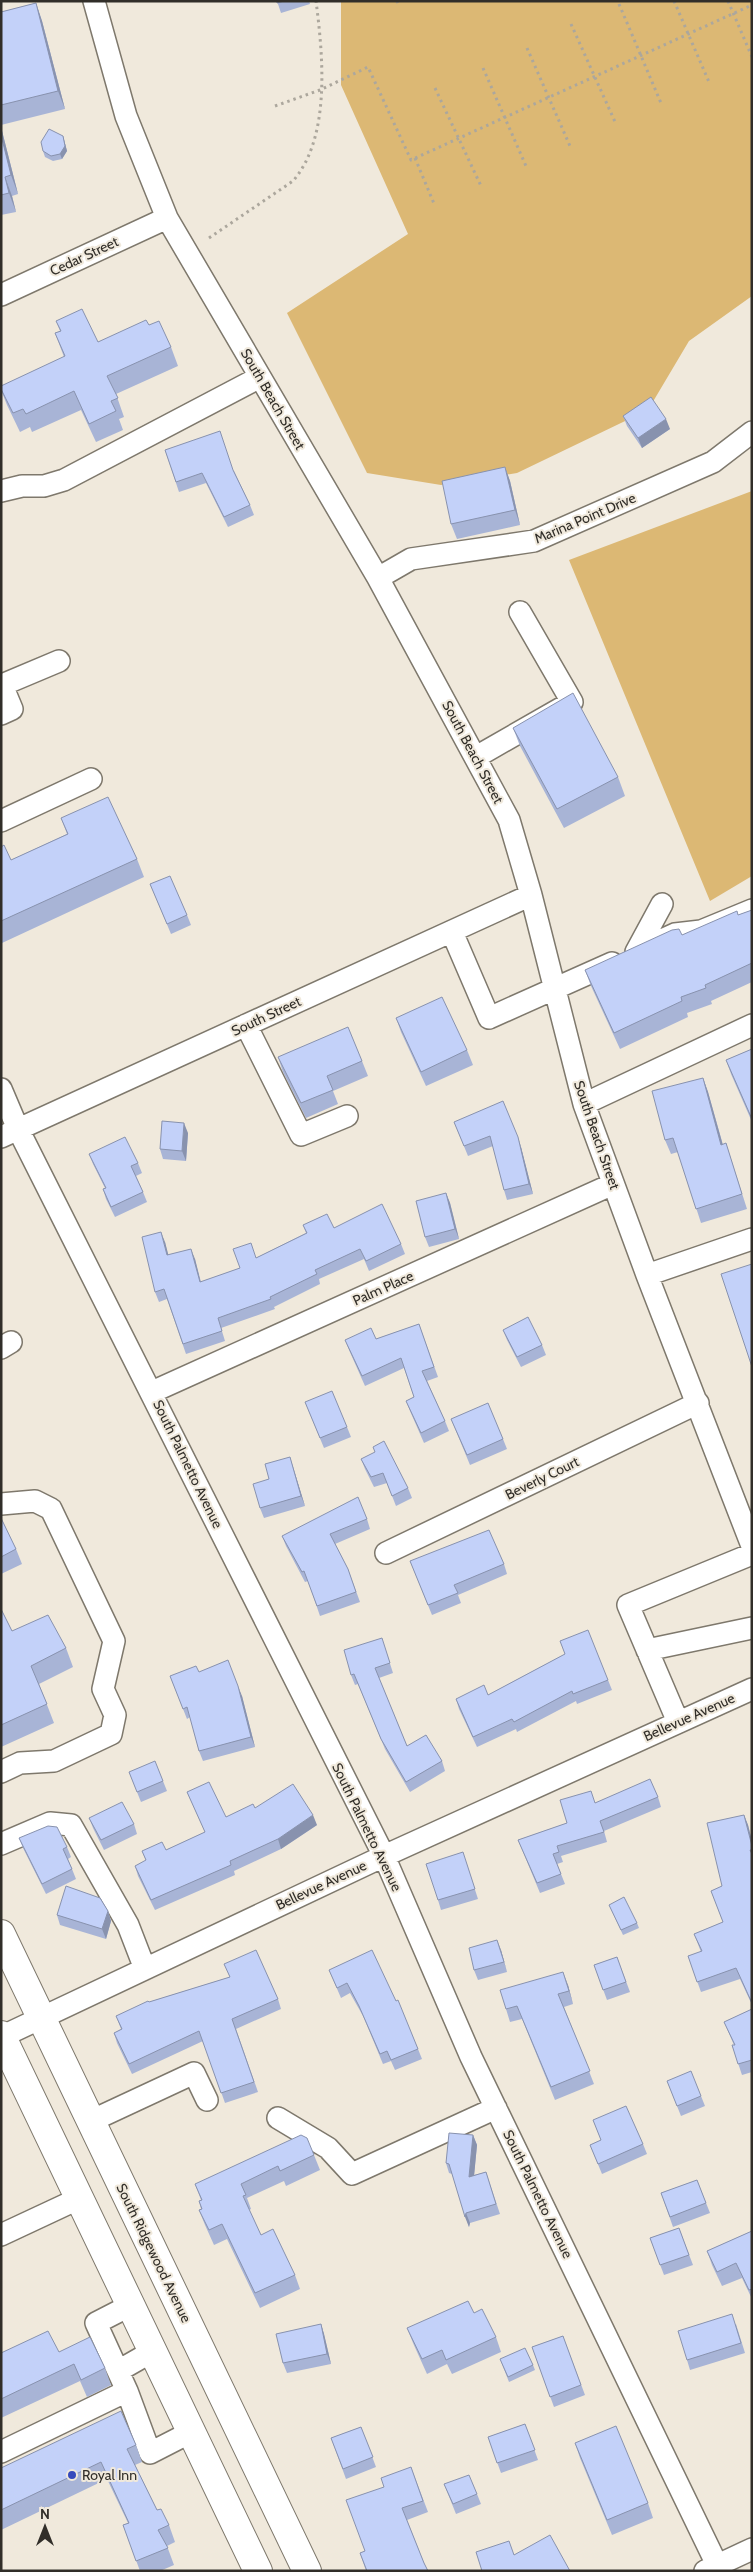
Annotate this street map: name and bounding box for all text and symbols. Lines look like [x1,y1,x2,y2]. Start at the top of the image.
street label: Cedar Street [47,232,121,280]
street label: South Beach Street [237,345,309,453]
street label: Marina Point Drive [532,489,638,547]
street label: South Beach Street [438,697,508,807]
street label: South Street [228,992,304,1040]
street label: South Beach Street [570,1078,624,1192]
street label: Palm Place [350,1267,416,1309]
street label: South Palmetto Avenue [149,1397,227,1531]
street label: Beverly Court [502,1452,582,1504]
street label: Bellevue Avenue [641,1689,737,1745]
street label: South Palmetto Avenue [328,1760,406,1894]
street label: Bellevue Avenue [273,1856,369,1914]
street label: South Palmetto Avenue [499,2127,577,2261]
street label: South Ridgewood Avenue [112,2180,196,2326]
place label: Royal Inn [82,2466,137,2484]
marker: Royal Inn [66,2469,78,2481]
north arrow [20,2502,70,2552]
text: N [40,2505,50,2523]

